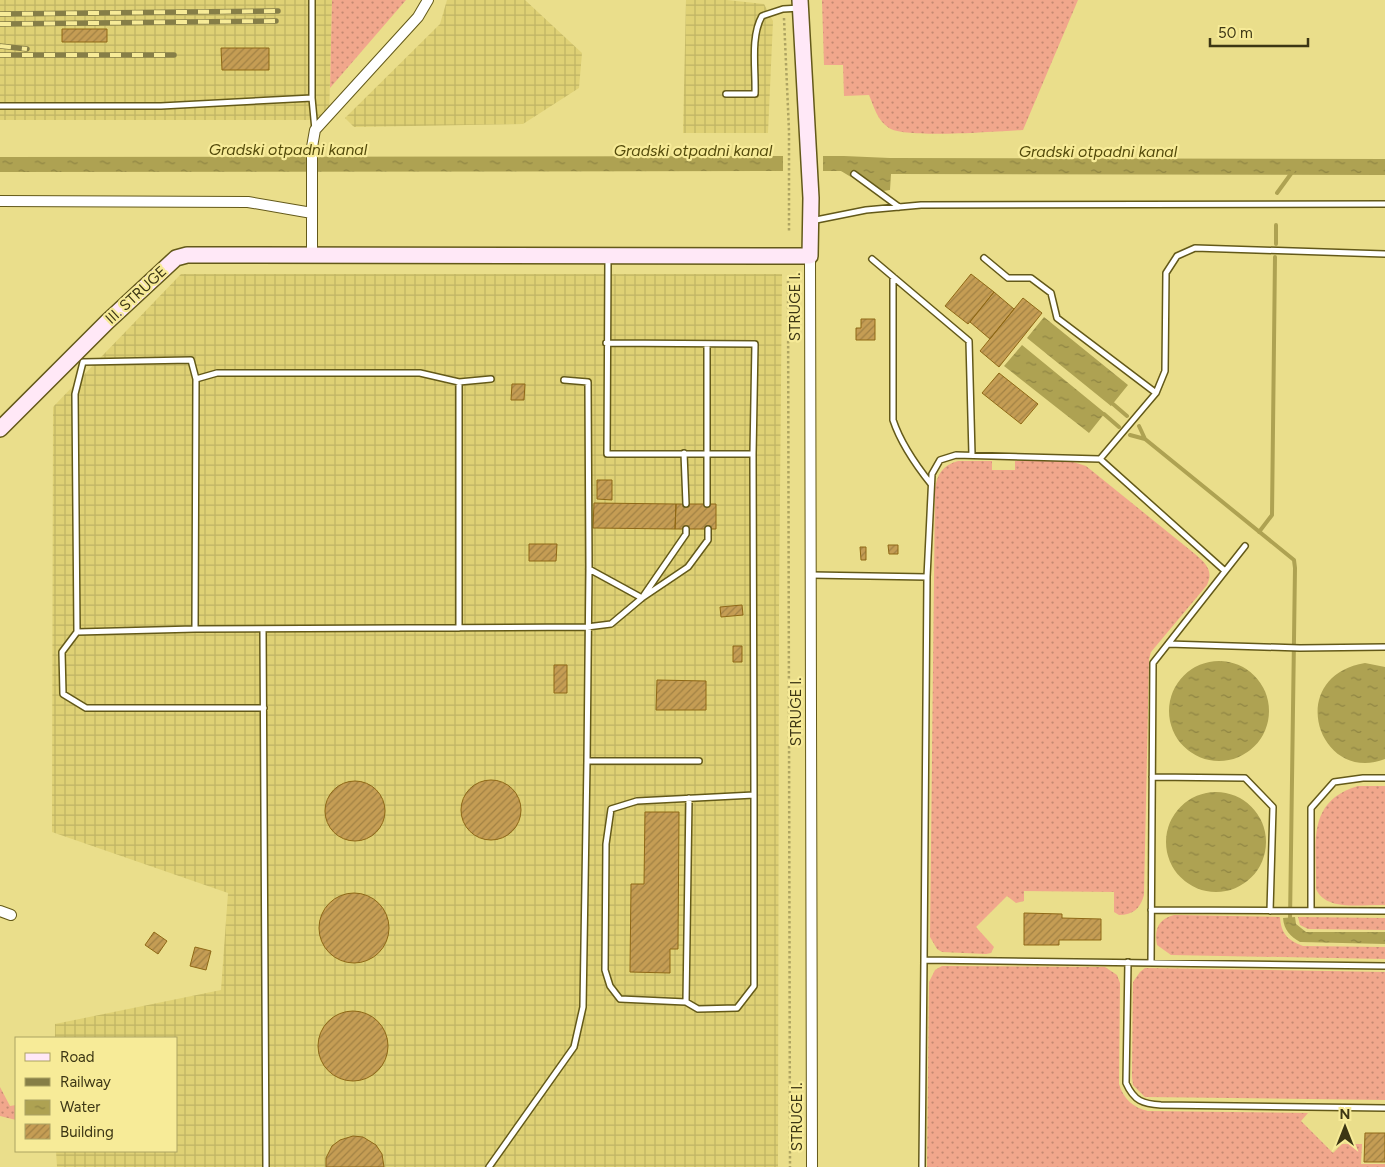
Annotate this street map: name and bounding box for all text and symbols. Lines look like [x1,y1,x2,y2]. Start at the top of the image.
scale bar [1210,15,1308,47]
text: 50 m [1218,24,1253,42]
water label: Gradski otpadni kanal [209,140,368,159]
water label: Gradski otpadni kanal [614,141,773,160]
water label: Gradski otpadni kanal [1019,142,1178,161]
street label: III. STRUGE [102,262,170,328]
street label: STRUGE I. [786,273,804,341]
street label: STRUGE I. [787,678,805,746]
legend [15,1037,178,1152]
text: Road [60,1048,95,1066]
text: Railway [60,1073,111,1091]
street label: STRUGE I. [788,1083,806,1151]
text: Water [60,1098,100,1116]
north arrow [1320,1102,1370,1152]
text: N [1340,1106,1350,1123]
text: Building [60,1123,114,1141]

